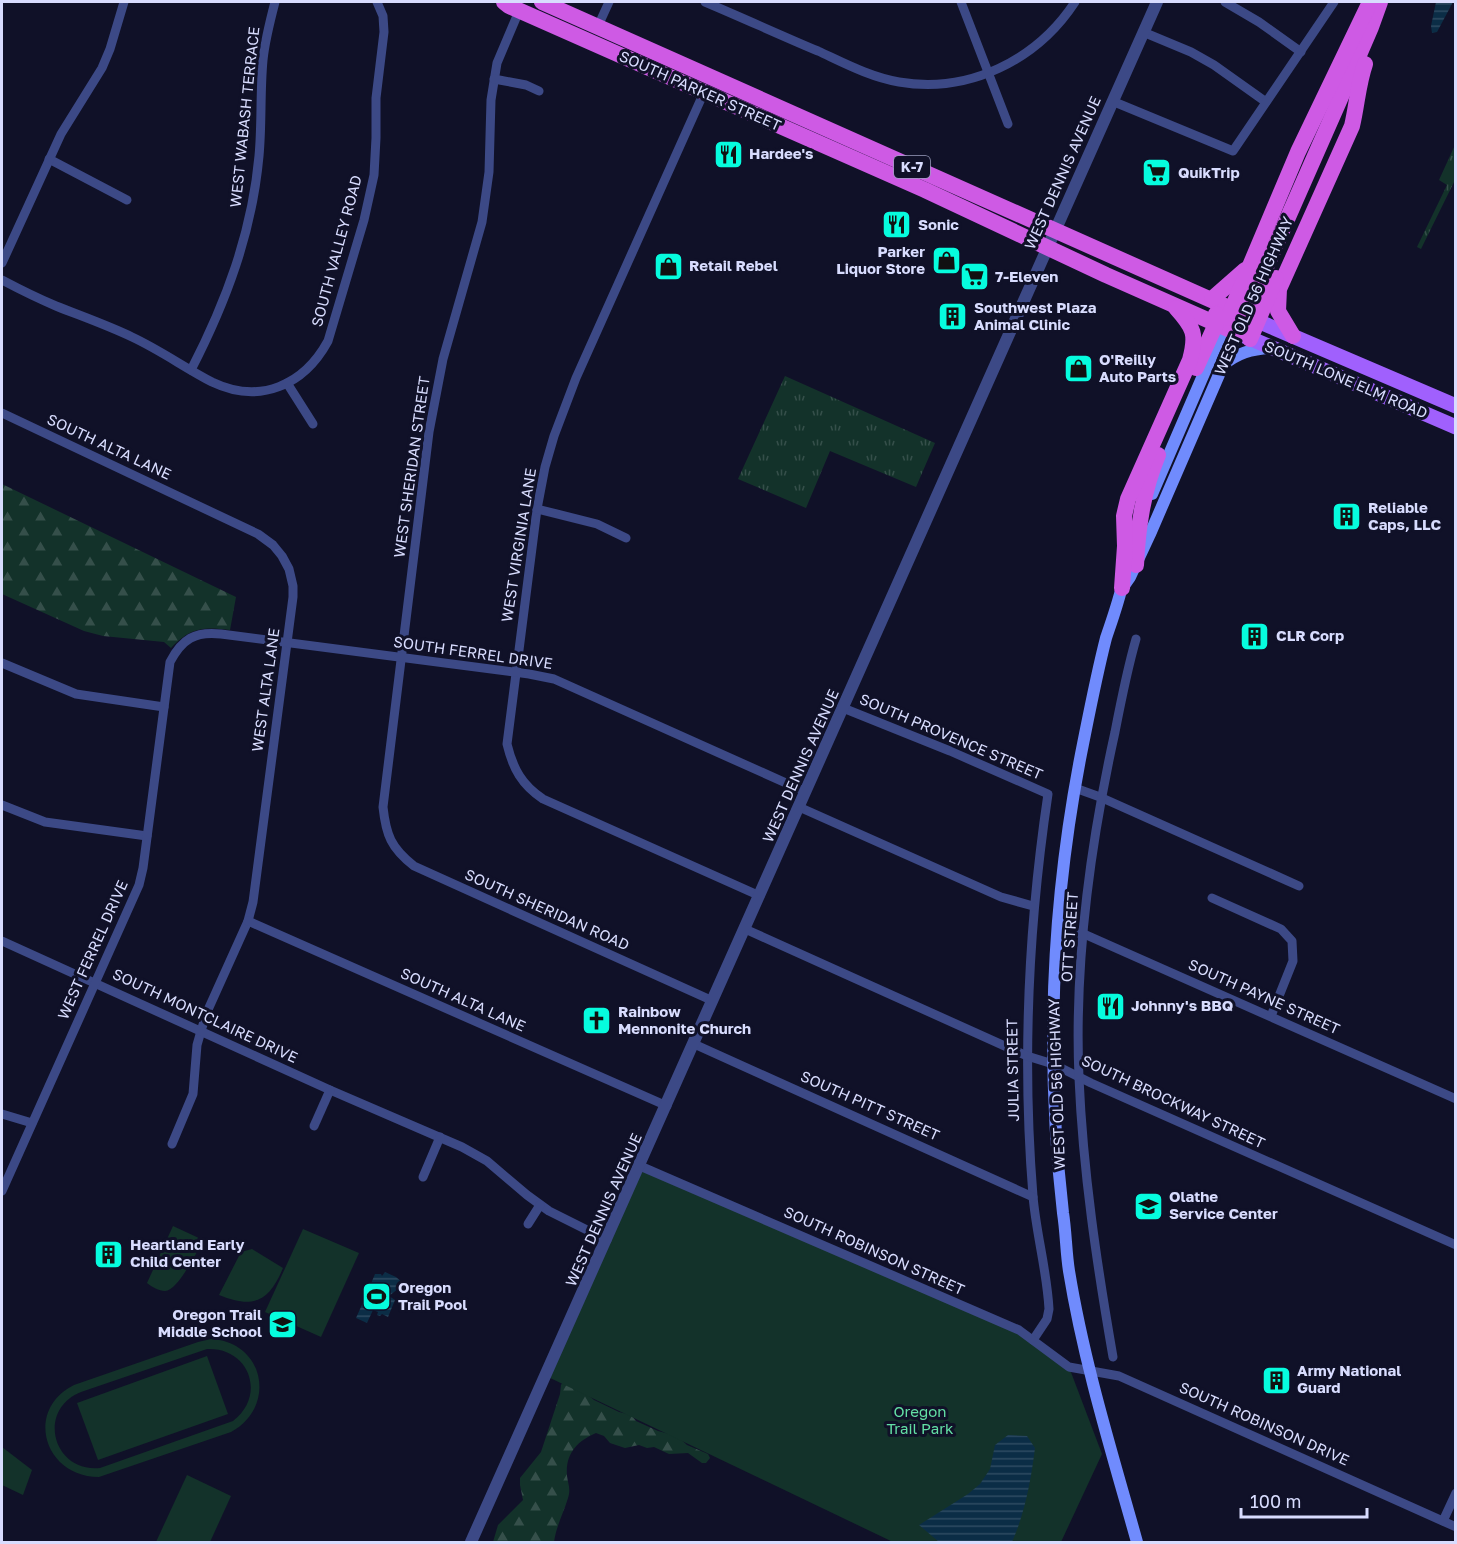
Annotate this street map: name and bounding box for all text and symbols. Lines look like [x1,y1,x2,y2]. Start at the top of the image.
street label: WEST WABASH TERRACE [226,25,262,208]
street label: SOUTH PARKER STREET [617,46,784,134]
street label: WEST DENNIS AVENUE [1020,93,1104,252]
restaurant icon: Hardee's [712,138,744,170]
place label: Hardee's [749,144,814,162]
road number: K-7 [894,156,930,178]
supermarket icon: QuikTrip [1141,157,1173,189]
place label: QuikTrip [1178,163,1240,181]
street label: SOUTH VALLEY ROAD [307,173,365,328]
restaurant icon: Sonic [881,209,913,241]
street label: WEST OLD 56 HIGHWAY [1210,213,1296,377]
place label: Sonic [918,215,959,233]
place label: Parker Liquor Store [836,242,925,277]
shop icon: Parker Liquor Store [930,245,962,277]
shop icon: Retail Rebel [652,250,684,282]
place label: Retail Rebel [689,256,778,274]
supermarket icon: 7-Eleven [958,261,990,293]
place label: 7-Eleven [995,267,1058,285]
place label: Southwest Plaza Animal Clinic [974,298,1097,333]
building icon: Southwest Plaza Animal Clinic [937,301,969,333]
street label: SOUTH LONE ELM ROAD [1262,337,1431,422]
place label: O'Reilly Auto Parts [1099,350,1176,385]
shop icon: O'Reilly Auto Parts [1062,353,1094,385]
street label: WEST SHERIDAN STREET [389,375,433,559]
street label: SOUTH ALTA LANE [44,409,174,483]
street label: WEST VIRGINIA LANE [497,466,539,623]
place label: Reliable Caps, LLC [1368,498,1441,533]
building icon: Reliable Caps, LLC [1331,501,1363,533]
building icon: CLR Corp [1239,620,1271,652]
place label: CLR Corp [1276,626,1344,644]
street label: WEST ALTA LANE [247,627,283,753]
street label: SOUTH FERREL DRIVE [392,632,554,672]
street label: WEST DENNIS AVENUE [758,686,842,845]
street label: SOUTH PROVENCE STREET [857,689,1046,783]
street label: SOUTH SHERIDAN ROAD [462,865,632,954]
street label: WEST FERREL DRIVE [53,877,131,1022]
street label: OTT STREET [1057,891,1081,983]
street label: SOUTH PAYNE STREET [1186,955,1343,1038]
street label: SOUTH ALTA LANE [398,963,529,1035]
street label: SOUTH MONTCLAIRE DRIVE [110,964,301,1066]
restaurant icon: Johnny's BBQ [1094,990,1126,1022]
place label: Johnny's BBQ [1131,996,1233,1014]
street label: WEST OLD 56 HIGHWAY [1044,998,1068,1170]
place label: Rainbow Mennonite Church [618,1002,751,1037]
church icon: Rainbow Mennonite Church [581,1005,613,1037]
street label: JULIA STREET [1002,1018,1022,1122]
street label: SOUTH BROCKWAY STREET [1079,1051,1268,1152]
street label: SOUTH PITT STREET [798,1066,943,1144]
street label: WEST DENNIS AVENUE [561,1130,645,1289]
place label: Olathe Service Center [1169,1187,1278,1222]
school or university icon: Olathe Service Center [1132,1190,1164,1222]
street label: SOUTH ROBINSON STREET [781,1202,968,1298]
place label: Heartland Early Child Center [130,1235,245,1270]
building icon: Heartland Early Child Center [93,1238,125,1270]
place label: Oregon Trail Pool [398,1278,467,1313]
sports icon: Oregon Trail Pool [361,1281,393,1313]
place label: Oregon Trail Middle School [158,1305,262,1340]
school or university icon: Oregon Trail Middle School [267,1308,299,1340]
place label: Army National Guard [1297,1361,1401,1396]
building icon: Army National Guard [1260,1364,1292,1396]
street label: SOUTH ROBINSON DRIVE [1177,1377,1352,1469]
park label: Oregon Trail Park [886,1402,954,1437]
scale bar [1241,1481,1367,1519]
text: 100 m [1250,1490,1301,1512]

